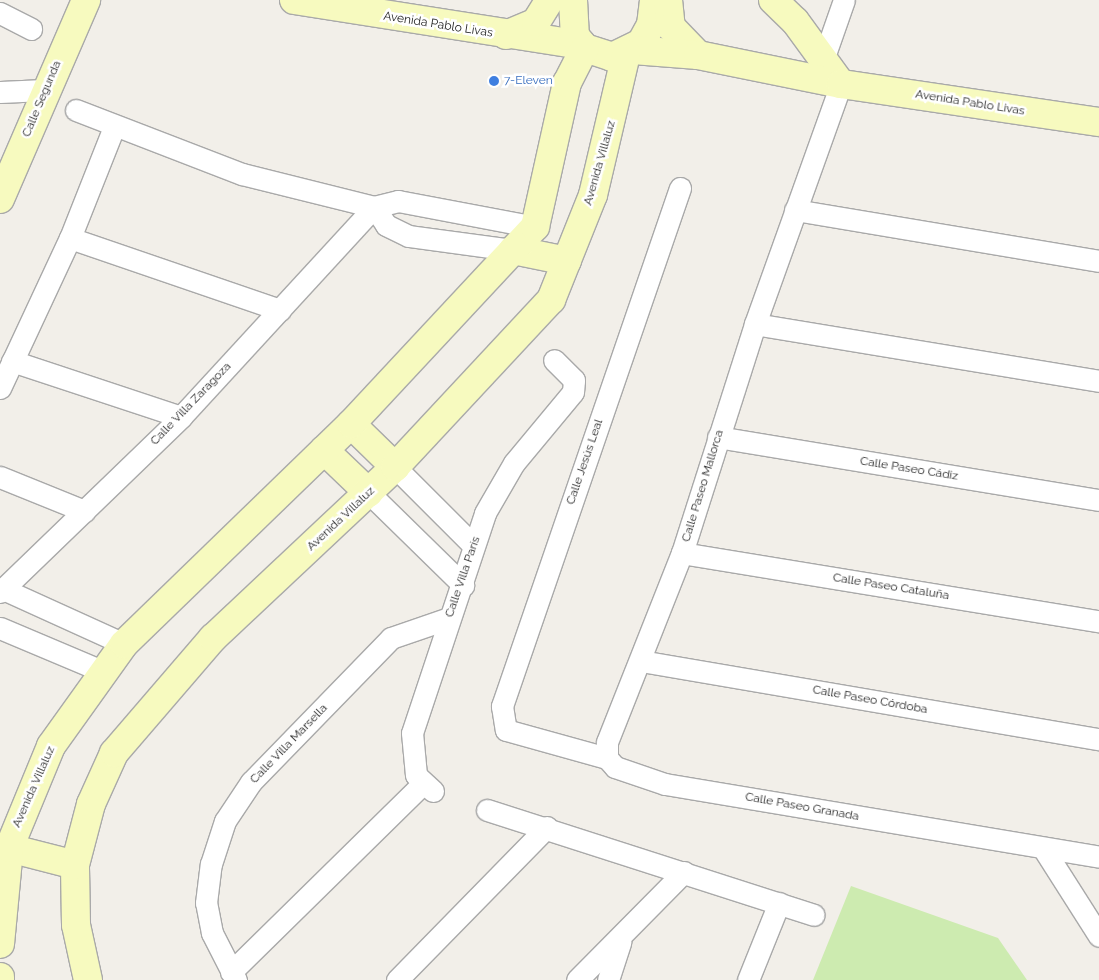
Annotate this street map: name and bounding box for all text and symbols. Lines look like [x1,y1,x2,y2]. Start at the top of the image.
street label: Avenida Pablo Livas [382,9,494,41]
street label: Calle Segunda [19,59,65,139]
place label: 7-Eleven [504,74,553,88]
marker: 7-Eleven [488,75,500,87]
street label: Avenida Pablo Livas [914,87,1026,119]
street label: Avenida Villaluz [581,119,619,207]
street label: Calle Villa Zaragoza [148,359,234,449]
street label: Calle Jesús Leal [564,417,606,507]
street label: Calle Paseo Mallorca [679,428,727,544]
street label: Calle Paseo Cádiz [859,454,959,484]
street label: Avenida Villaluz [304,484,378,554]
street label: Calle Villa París [442,535,484,619]
street label: Calle Paseo Cataluña [832,571,950,603]
street label: Calle Paseo Córdoba [811,683,929,717]
street label: Calle Villa Marsella [247,701,331,787]
street label: Avenida Villaluz [10,744,58,830]
street label: Calle Paseo Granada [744,790,860,824]

